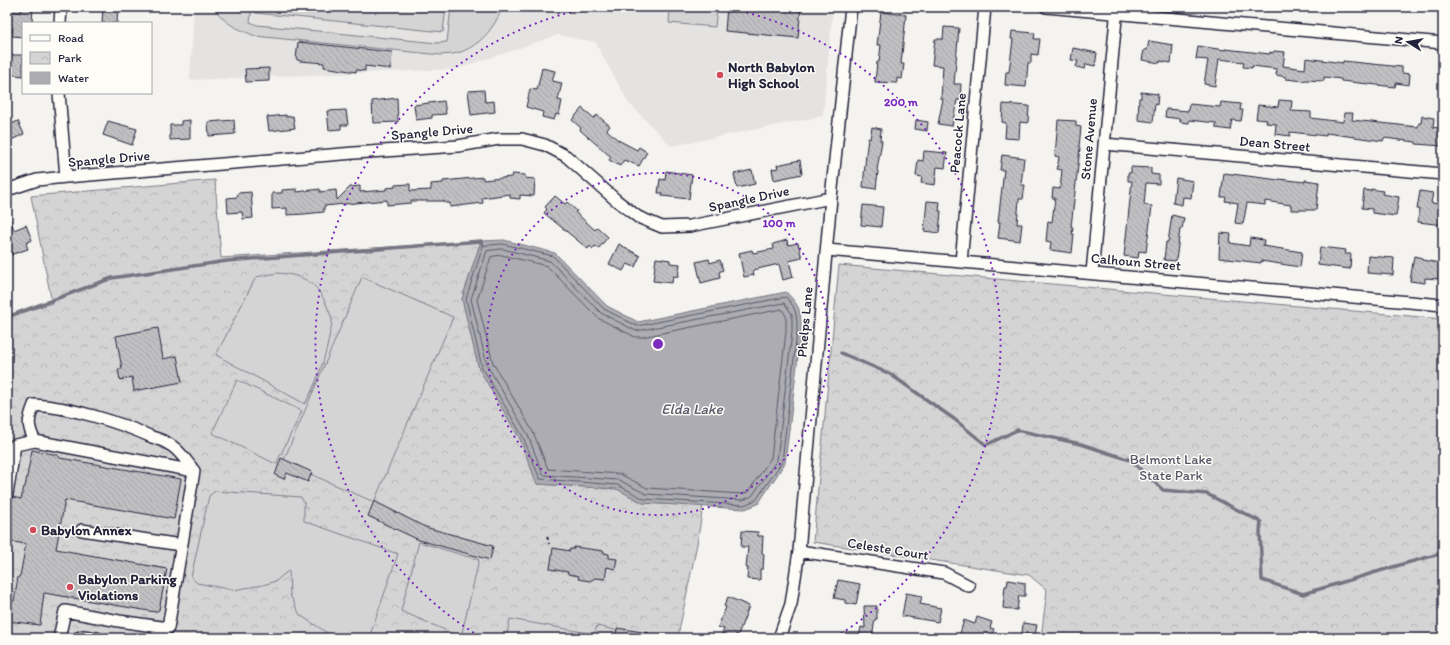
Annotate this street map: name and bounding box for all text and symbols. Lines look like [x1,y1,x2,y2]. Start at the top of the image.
legend [22,22,152,94]
north arrow [1388,22,1428,62]
text: Road [58,31,84,45]
text: N [1392,35,1406,45]
text: Park [58,51,82,65]
place label: North Babylon High School [728,59,815,92]
marker: North Babylon High School [715,70,725,80]
text: Water [58,71,89,85]
street label: Peacock Lane [946,92,970,174]
text: 200 m [884,95,919,109]
street label: Stone Avenue [1077,97,1101,181]
street label: Spangle Drive [390,120,474,144]
street label: Dean Street [1239,132,1311,156]
street label: Spangle Drive [67,147,151,171]
street label: Spangle Drive [707,182,791,216]
text: 100 m [762,216,796,230]
street label: Calhoun Street [1090,250,1182,274]
street label: Phelps Lane [793,286,817,358]
centre of rings [651,337,665,351]
water label: Elda Lake [661,400,724,418]
park label: Belmont Lake State Park [1130,451,1213,484]
place label: Babylon Annex [41,522,132,539]
marker: Babylon Annex [28,525,38,535]
street label: Celeste Court [846,534,930,564]
place label: Babylon Parking Violations [78,571,178,604]
marker: Babylon Parking Violations [65,582,75,592]

